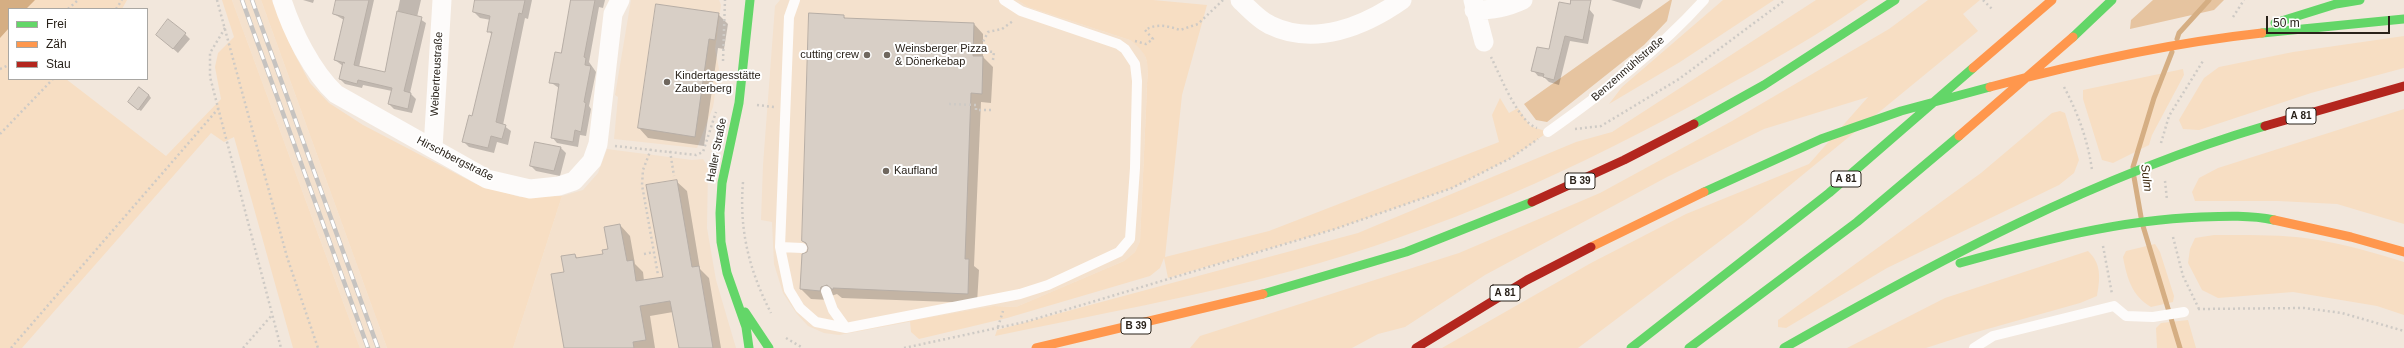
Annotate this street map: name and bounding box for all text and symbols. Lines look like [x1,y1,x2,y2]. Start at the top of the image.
legend [8,8,148,80]
scale bar [2268,8,2392,34]
text: 50 m [2273,16,2300,30]
text: Frei [46,17,67,31]
street label: Weibertreustraße [428,31,446,117]
street label: Benzenmühlstraße [1589,34,1667,104]
text: Zäh [46,37,67,51]
place label: Weinsberger Pizza & Dönerkebap [895,42,987,68]
place label: cutting crew [800,48,859,62]
marker: cutting crew [862,50,872,60]
marker: Weinsberger Pizza & Dönerkebap [882,50,892,60]
text: Stau [46,57,71,71]
place label: Kindertagesstätte Zauberberg [675,69,761,95]
marker: Kindertagesstätte Zauberberg [662,77,672,87]
road number: A 81 [2286,108,2316,124]
street label: Haller Straße [704,117,730,183]
street label: Hirschbergstraße [414,134,496,184]
place label: Kaufland [894,164,937,178]
water label: Sulm [2137,164,2155,192]
marker: Kaufland [881,166,891,176]
road number: A 81 [1831,171,1861,187]
road number: B 39 [1565,173,1595,189]
road number: A 81 [1490,285,1520,301]
road number: B 39 [1121,318,1151,334]

